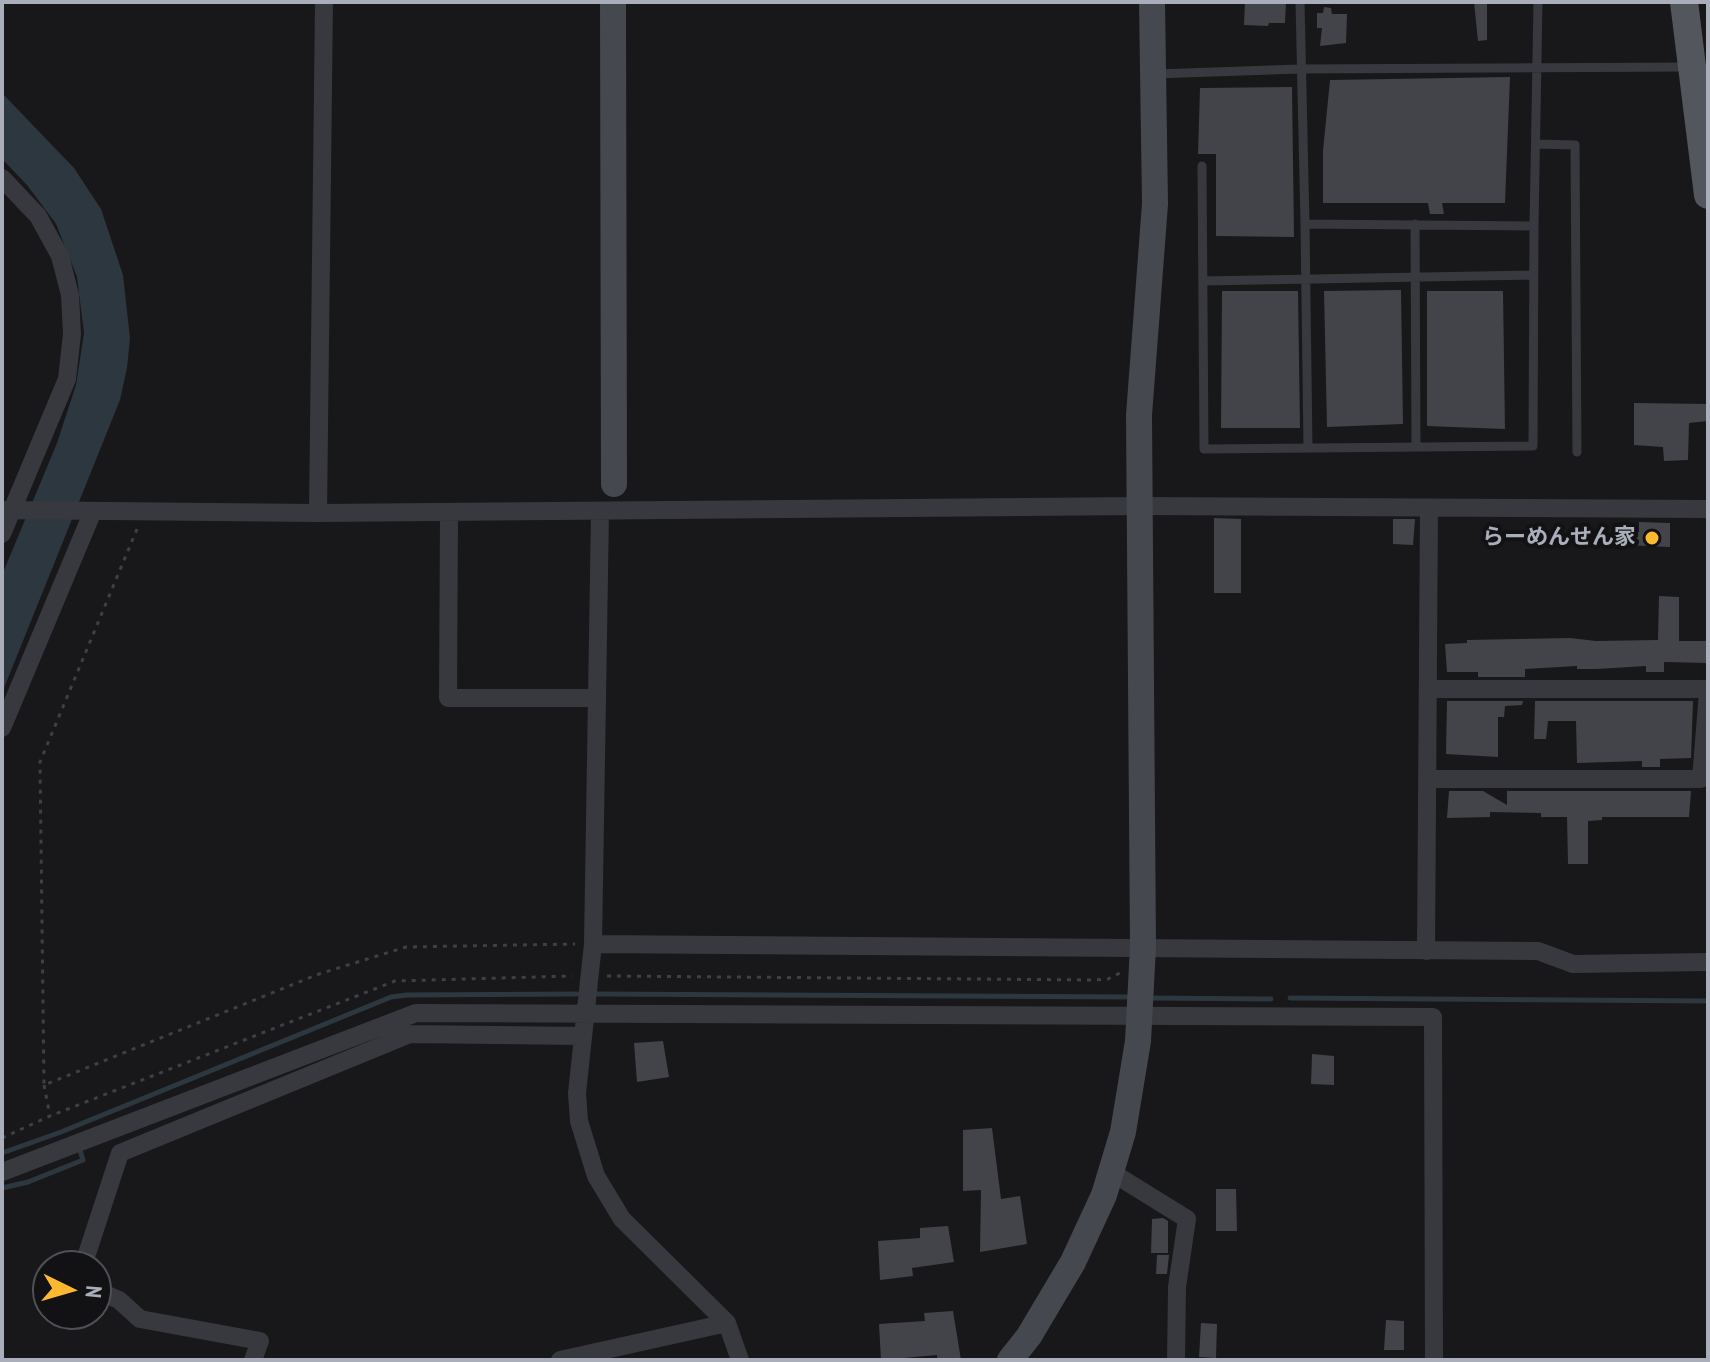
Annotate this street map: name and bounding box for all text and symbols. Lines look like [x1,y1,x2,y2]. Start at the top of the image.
place label: らーめんせん家 [1482,525,1636,551]
marker: らーめんせん家 [1643,529,1661,547]
north arrow [32,1250,112,1330]
text: N [79,1285,108,1299]

